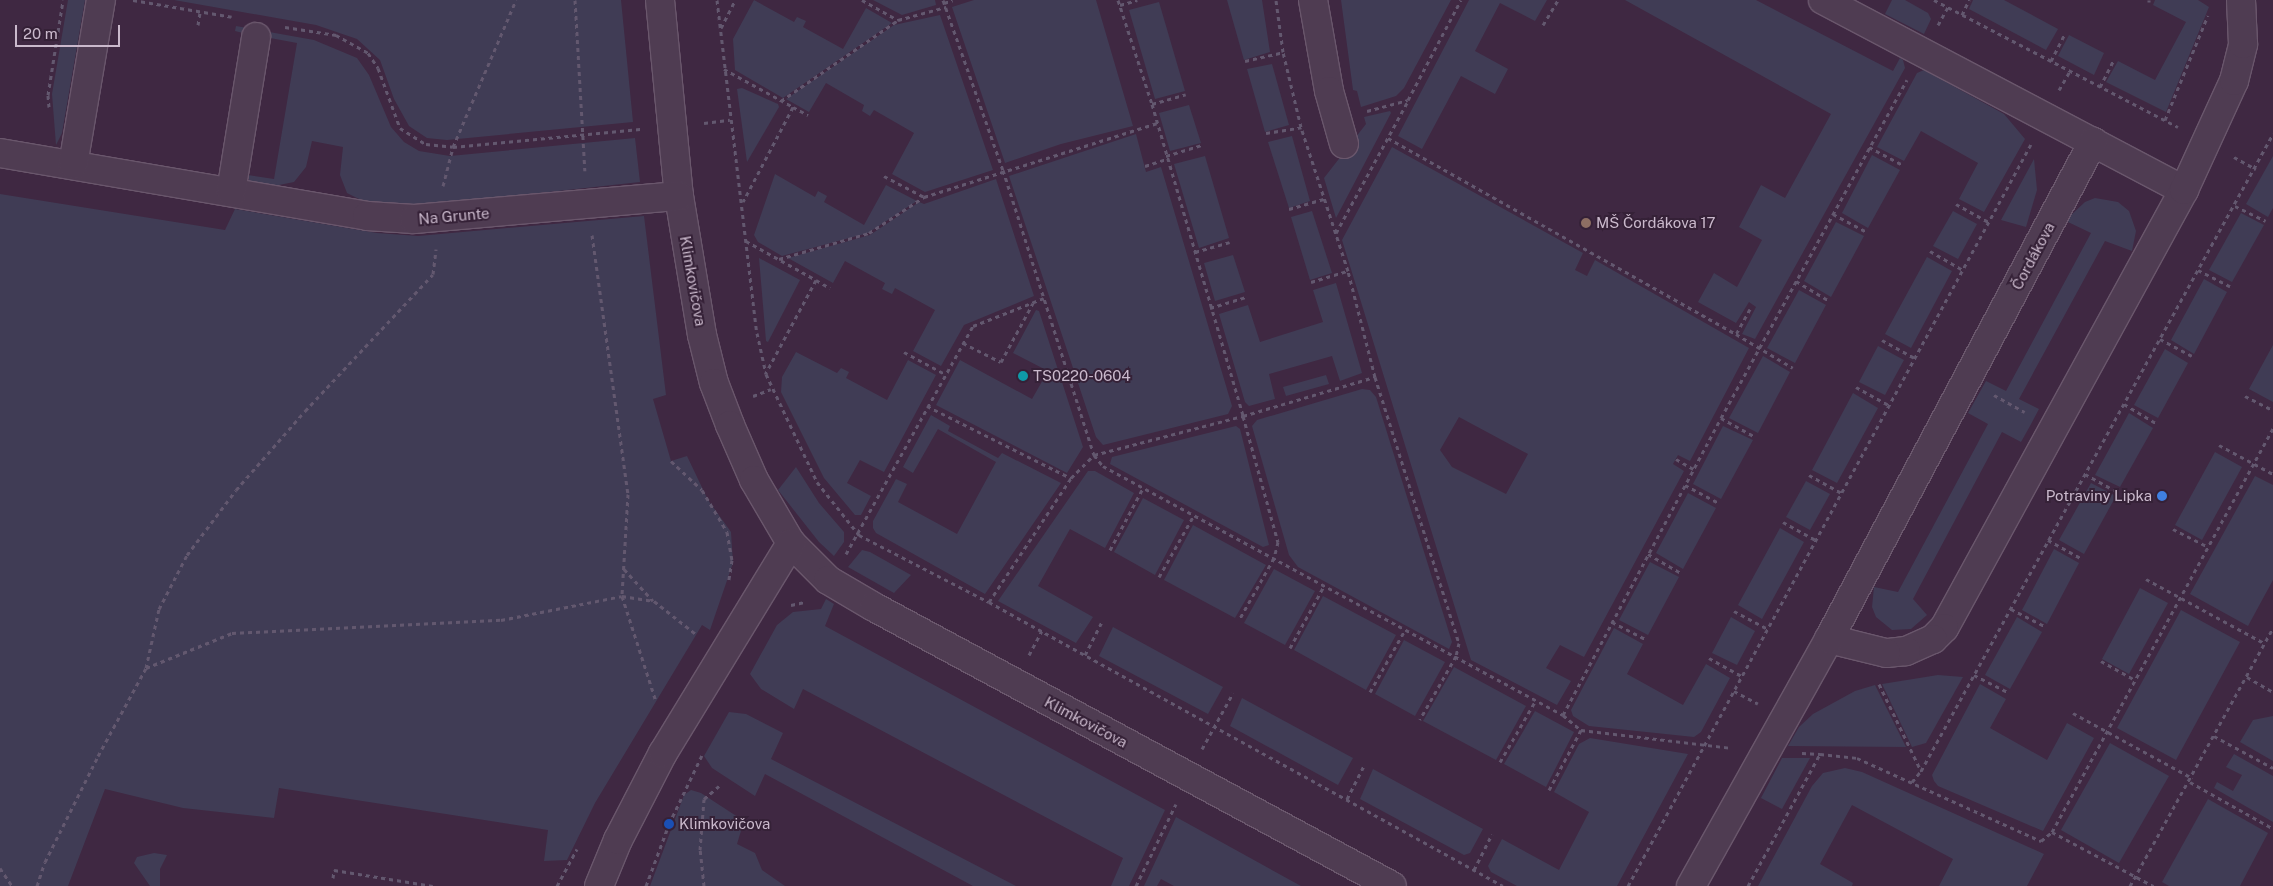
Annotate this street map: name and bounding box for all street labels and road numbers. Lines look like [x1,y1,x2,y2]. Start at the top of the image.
street label: Na Grunte [418,204,490,228]
street label: Čordákova [2008,219,2058,293]
street label: Klimkovičova [676,234,710,328]
street label: Klimkovičova [1041,693,1131,751]

